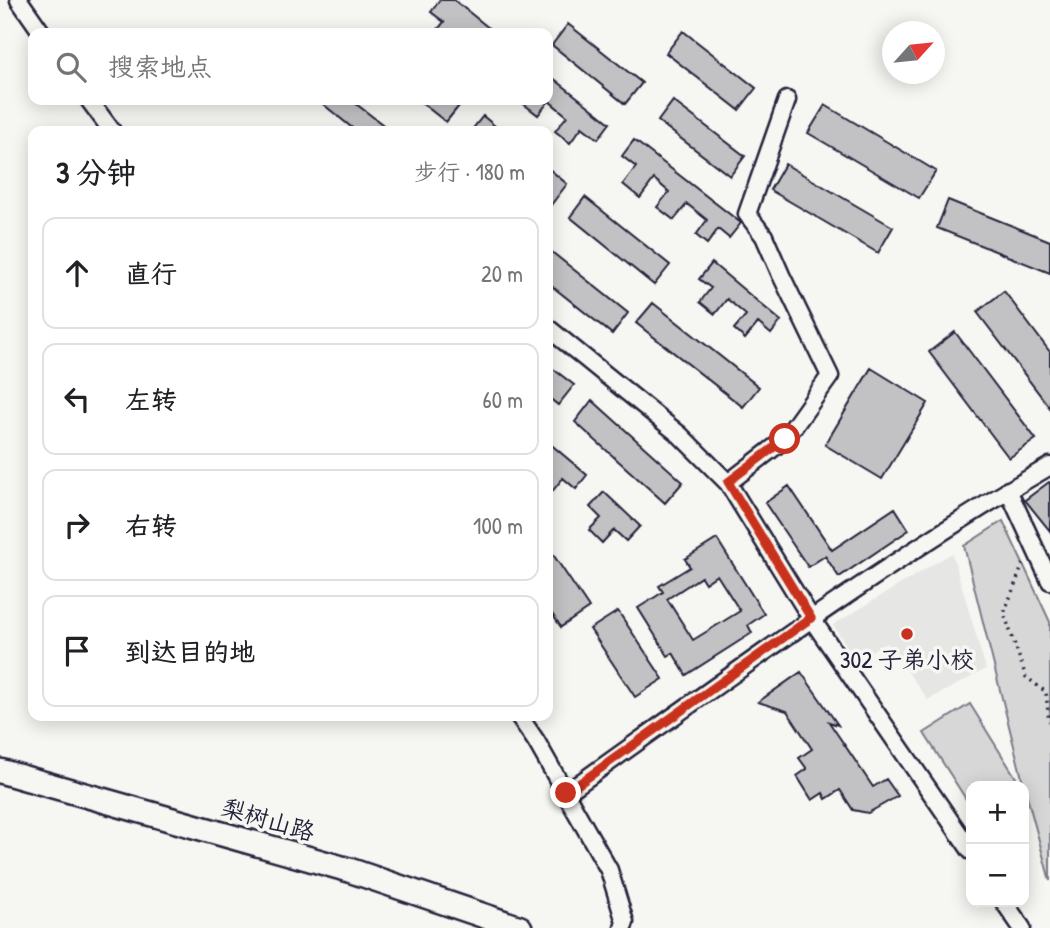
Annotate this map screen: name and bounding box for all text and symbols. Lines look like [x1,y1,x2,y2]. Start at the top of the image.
north arrow [882,21,945,84]
search box [28,28,553,105]
icon: search [52,48,90,86]
text: 搜索地点 [108,49,212,84]
text: 3 分钟 [56,152,136,192]
text: 步行 · 180 m [414,156,525,187]
icon: ahead [58,254,96,292]
text: 直行 [125,256,177,291]
text: 20 m [481,258,523,289]
icon: left [58,380,96,418]
text: 左转 [125,382,177,417]
text: 60 m [483,384,523,415]
route start [769,423,800,454]
icon: right [58,506,96,544]
text: 右转 [125,508,177,543]
text: 100 m [473,510,523,541]
marker: 302 子弟小校 [899,626,915,642]
icon: arrive [58,632,96,670]
text: 到达目的地 [125,634,255,669]
place label: 302 子弟小校 [840,643,974,675]
route end [550,777,581,808]
map controls [966,781,1029,907]
button: + [966,781,1029,844]
street label: 梨树山路 [218,790,319,848]
button: − [966,844,1029,907]

